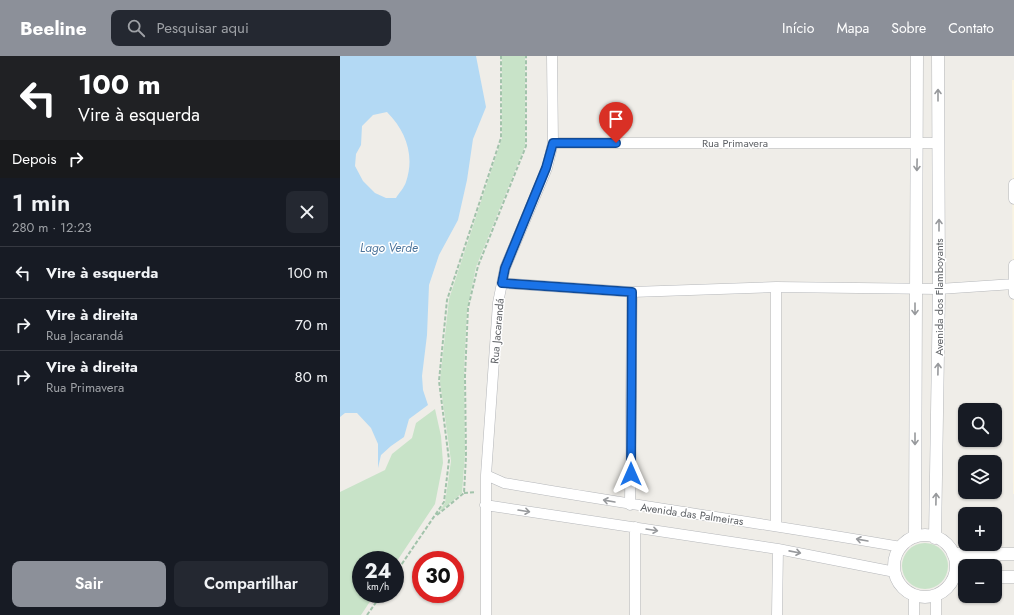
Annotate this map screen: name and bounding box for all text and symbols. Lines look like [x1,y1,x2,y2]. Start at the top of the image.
search box [111,10,391,46]
text: Beeline [20,15,87,42]
icon: search [125,17,147,39]
text: Pesquisar aqui [157,17,249,39]
text: Início [782,18,814,38]
text: Mapa [836,18,869,38]
text: Sobre [891,18,926,38]
text: Contato [948,18,994,38]
text: 100 m [78,64,161,105]
icon: left [12,72,64,124]
one-way arrow [934,89,942,102]
text: Vire à esquerda [78,102,200,128]
pin [599,102,633,143]
icon: arrive [605,108,627,130]
street label: Rua Primavera [702,135,768,151]
text: Depois [12,148,57,170]
icon: right [65,148,87,170]
one-way arrow [913,158,921,171]
text: 1 min [12,185,70,220]
button: close [286,191,328,233]
text: 280 m · 12:23 [12,218,92,237]
one-way arrow [935,219,943,232]
street label: Avenida dos Flamboyants [931,238,947,356]
water label: Lago Verde [360,239,418,257]
icon: left [12,262,34,284]
text: Vire à esquerda [46,262,158,284]
text: 100 m [287,262,328,284]
street label: Rua Jacarandá [486,298,508,364]
one-way arrow [911,302,919,315]
text: Vire à direita [46,304,138,326]
icon: right [12,314,34,336]
text: 70 m [295,314,328,336]
text: Rua Jacarandá [46,326,123,345]
text: Vire à direita [46,356,138,378]
one-way arrow [934,363,942,376]
icon: right [12,366,34,388]
text: 80 m [295,366,328,388]
text: Rua Primavera [46,378,124,397]
map controls [958,403,1002,603]
button: search [958,403,1002,447]
one-way arrow [911,432,919,445]
position arrow [610,453,652,495]
button: layers [958,455,1002,499]
one-way arrow [932,493,940,506]
one-way arrow [603,497,616,505]
street label: Avenida das Palmeiras [639,499,745,529]
one-way arrow [517,507,530,515]
button: + [958,507,1002,551]
one-way arrow [645,526,658,534]
one-way arrow [856,536,869,544]
one-way arrow [788,549,801,557]
speed limit sign: 30 [412,551,464,603]
text: 24 [364,557,392,586]
button: − [958,559,1002,603]
button: Sair [12,561,166,607]
button: Compartilhar [174,561,328,607]
text: km/h [367,579,389,594]

